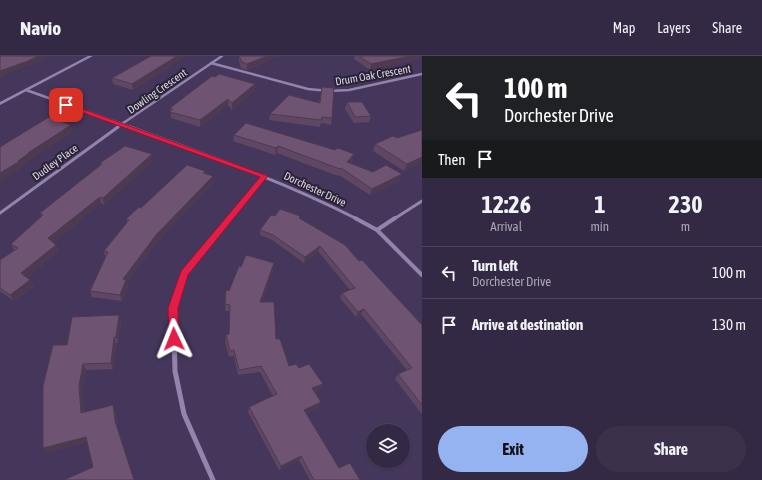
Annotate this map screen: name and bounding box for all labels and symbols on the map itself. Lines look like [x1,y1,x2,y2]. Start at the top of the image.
street label: Drum Oak Crescent [334,62,412,88]
street label: Dowling Crescent [125,66,189,116]
pin [49,88,83,122]
street label: Dudley Place [30,142,80,182]
street label: Dorchester Drive [282,169,348,209]
position arrow [153,318,195,360]

